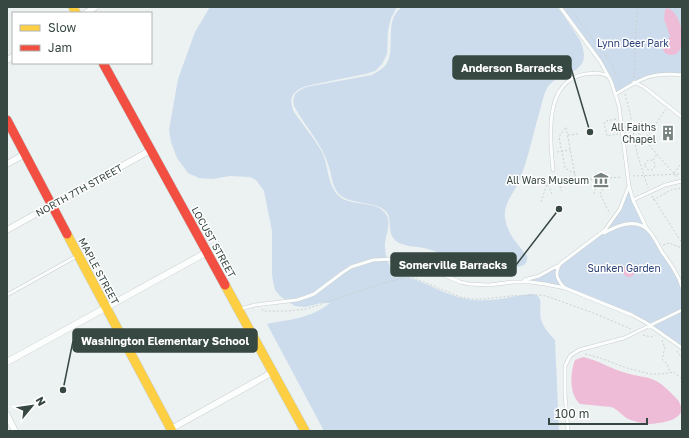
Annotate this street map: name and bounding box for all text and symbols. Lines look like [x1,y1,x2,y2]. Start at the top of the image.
legend [12,12,152,64]
text: Slow [48,20,76,35]
park label: Lynn Deer Park [597,37,669,49]
text: Jam [48,40,72,55]
callout: Anderson Barracks [453,56,571,79]
text: Anderson Barracks [461,61,563,74]
place label: All Faiths Chapel [611,121,656,145]
building icon: All Faiths Chapel [659,124,677,142]
street label: NORTH 7TH STREET [33,161,125,219]
museum icon: All Wars Museum [592,171,610,189]
place label: All Wars Museum [506,174,589,186]
street label: LOCUST STREET [189,204,239,280]
street label: MAPLE STREET [76,236,122,306]
callout: Somerville Barracks [391,253,516,276]
text: Somerville Barracks [399,258,507,271]
park label: Sunken Garden [587,262,661,274]
callout: Washington Elementary School [73,329,257,352]
text: Washington Elementary School [81,334,249,347]
north arrow [12,386,52,426]
text: N [33,394,49,408]
scale bar [549,400,647,426]
text: 100 m [555,406,589,421]

